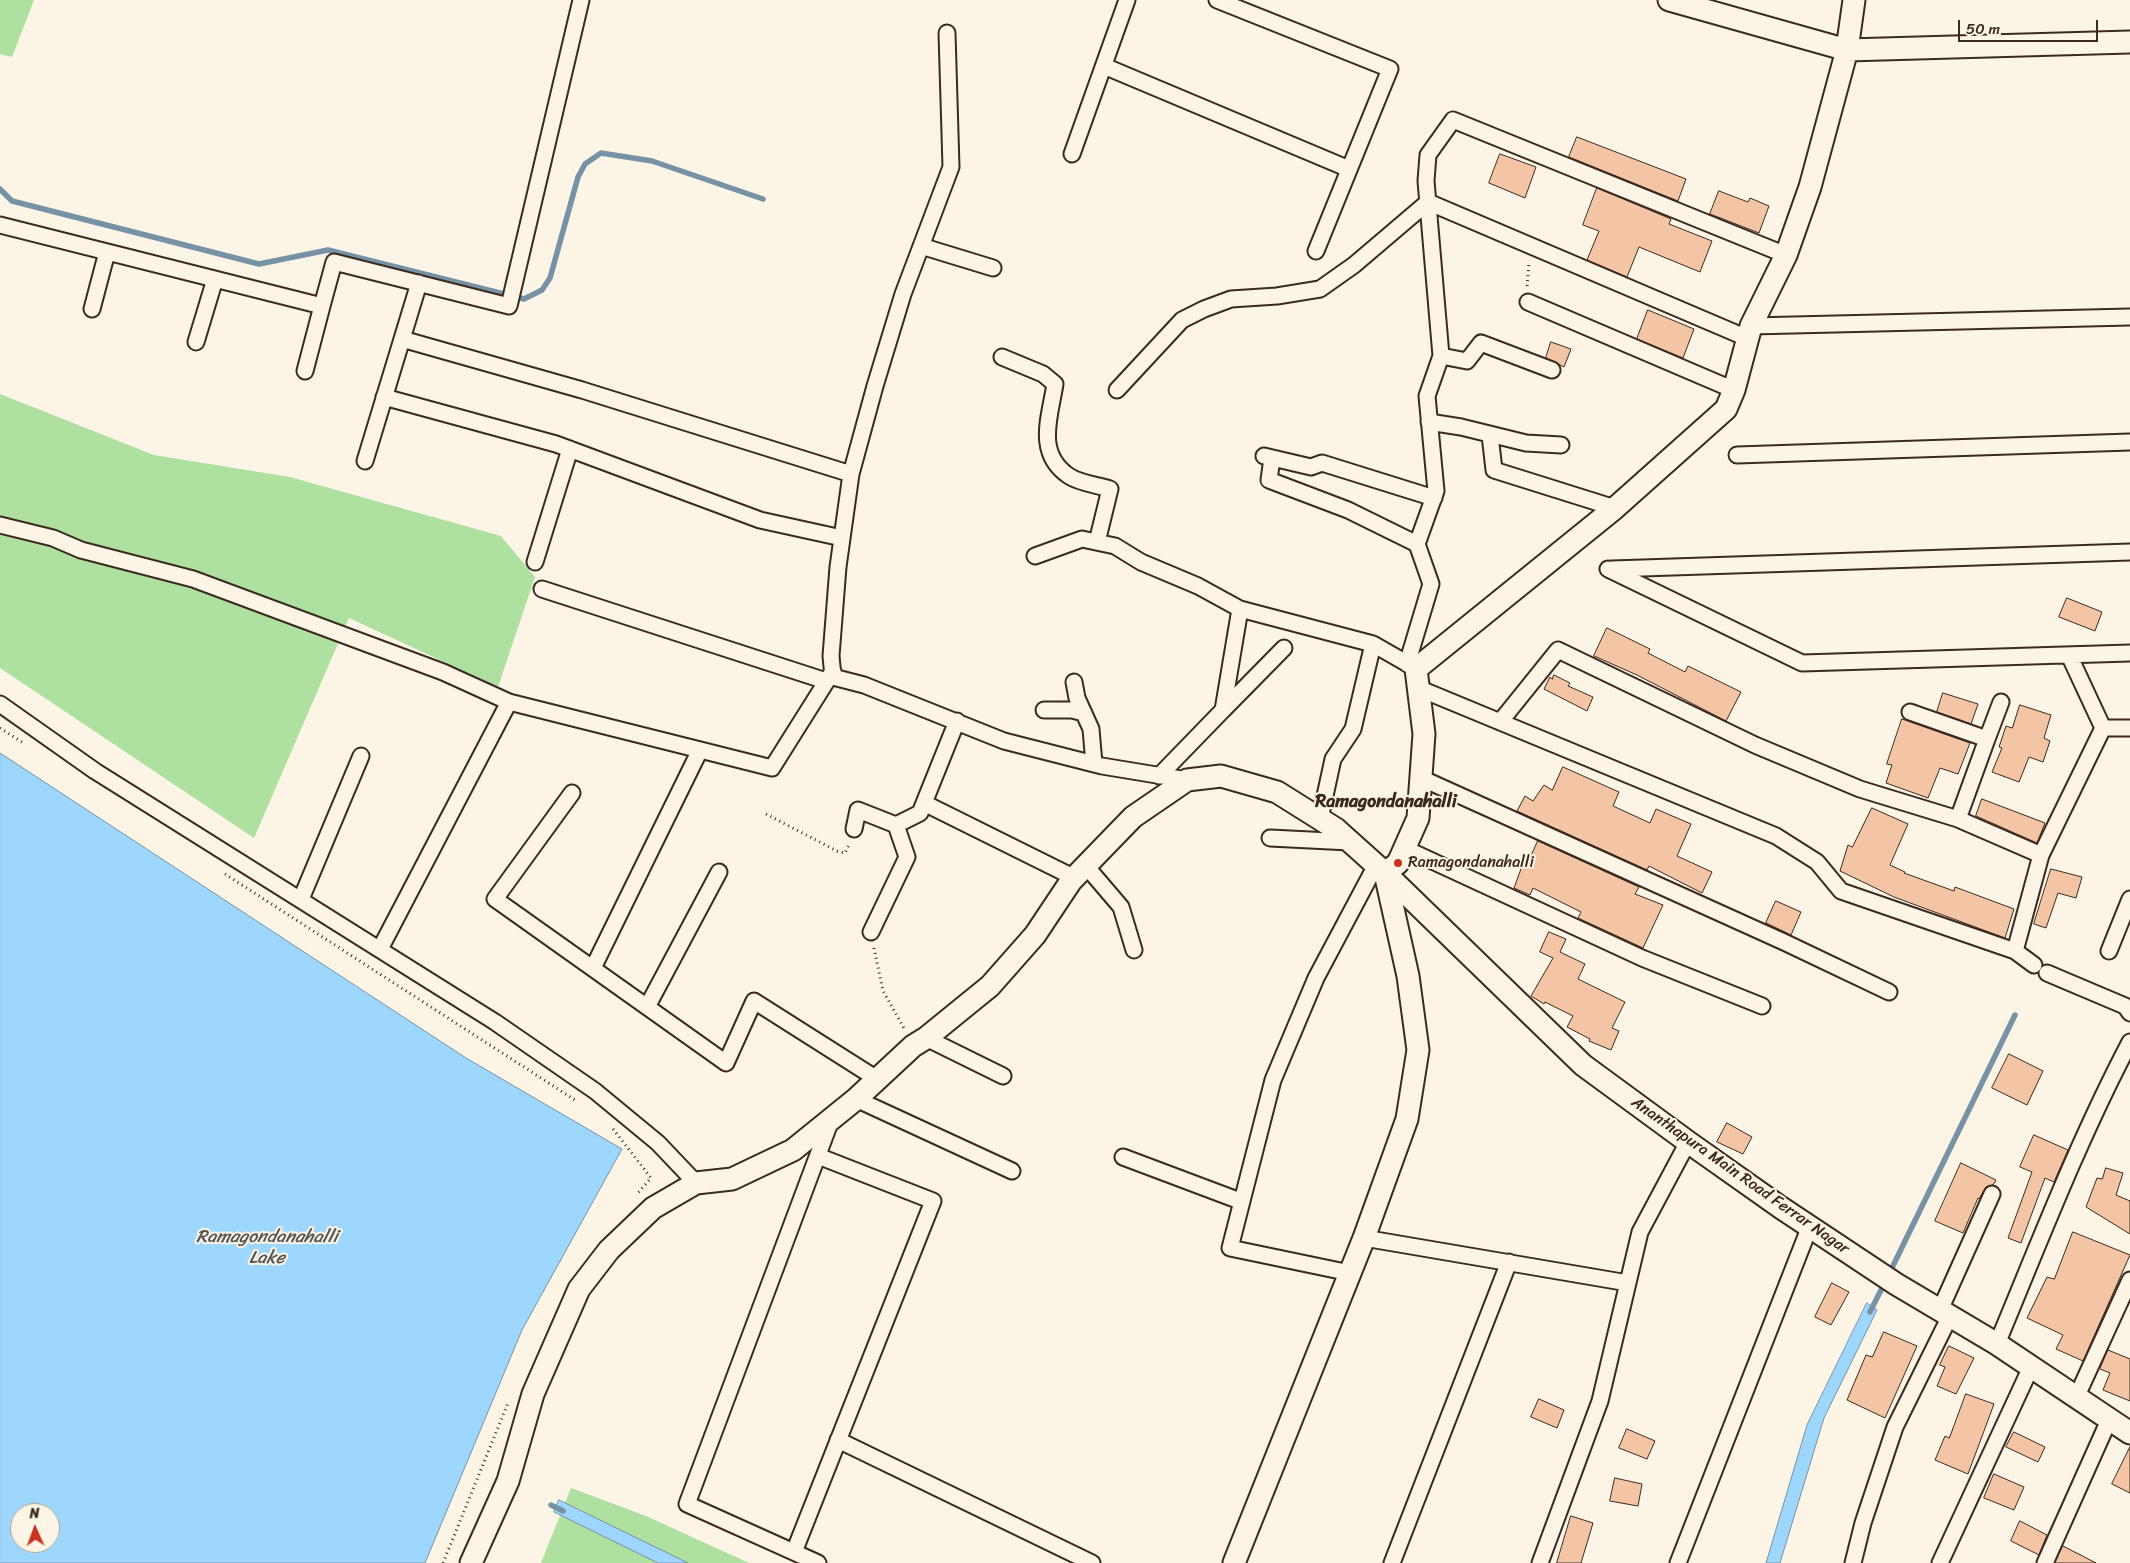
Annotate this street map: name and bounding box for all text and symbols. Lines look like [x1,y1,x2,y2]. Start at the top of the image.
scale bar [1960,10,2100,42]
text: 50 m [1966,16,2000,42]
district label: Ramagondanahalli [1315,791,1457,813]
place label: Ramagondanahalli [1408,853,1534,873]
marker: Ramagondanahalli [1392,857,1404,869]
street label: Ananthapura Main Road Ferrar Nagar [1627,1093,1853,1259]
water label: Ramagondanahalli Lake [196,1226,338,1268]
text: N [29,1501,40,1526]
north arrow [10,1503,60,1553]

